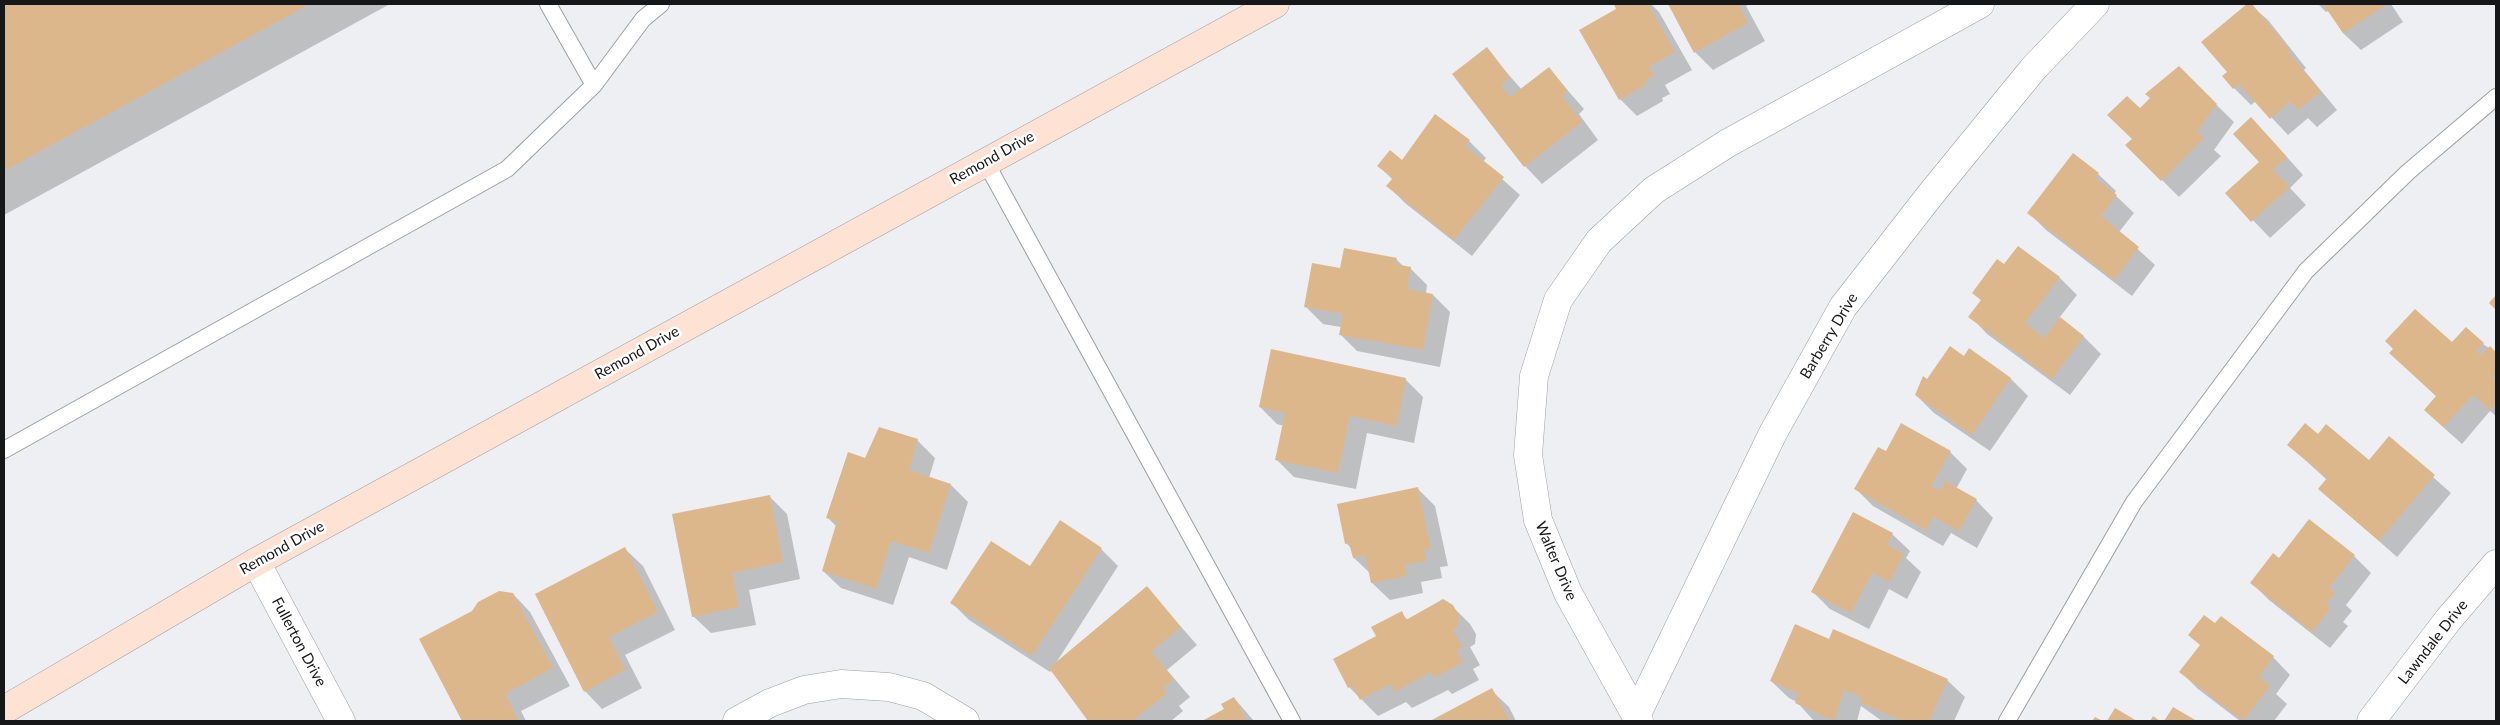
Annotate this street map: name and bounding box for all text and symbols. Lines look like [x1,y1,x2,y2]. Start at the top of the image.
street label: Remond Drive [947,127,1037,189]
street label: Barberry Drive [1796,290,1862,382]
street label: Remond Drive [592,322,682,384]
street label: Remond Drive [237,517,327,579]
street label: Walter Drive [1531,519,1581,603]
street label: Fullerton Drive [268,594,330,690]
street label: Lawndale Drive [2394,596,2472,688]

